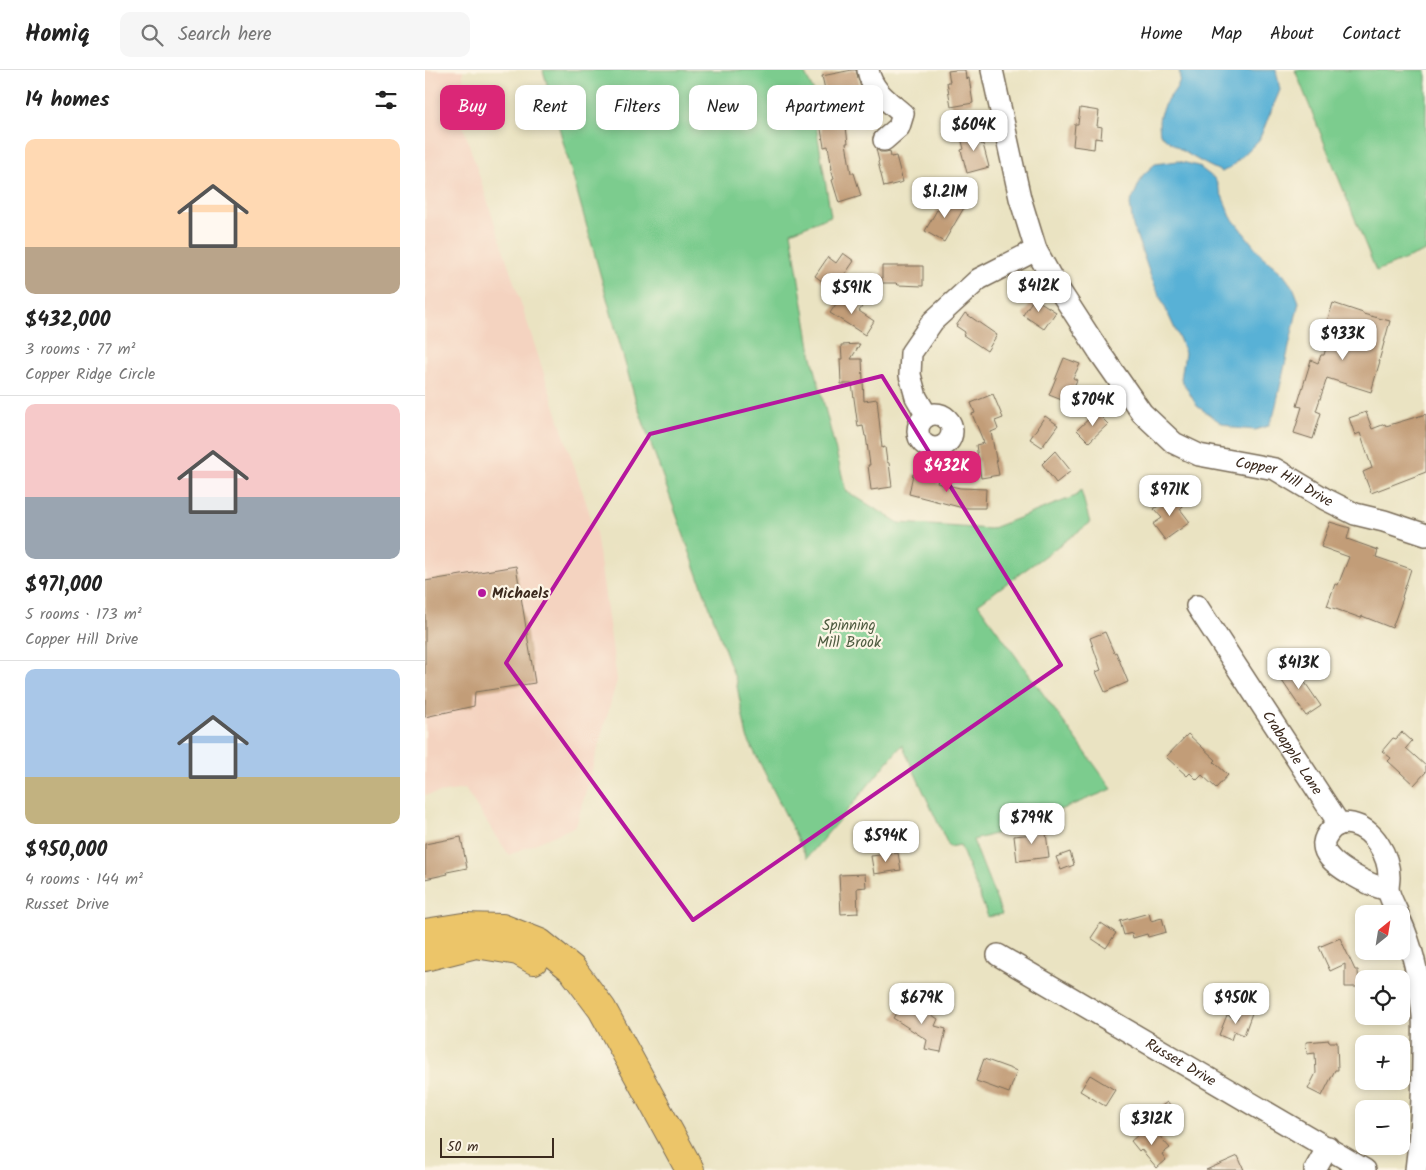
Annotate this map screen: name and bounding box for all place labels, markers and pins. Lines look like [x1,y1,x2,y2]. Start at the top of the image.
pin: $604K [939,109,1009,152]
pin: $1.21M [904,176,986,219]
pin: $412K [1004,270,1074,313]
pin: $591K [817,272,887,315]
pin: $933K [1308,318,1378,361]
pin: $704K [1058,384,1128,427]
pin: $432K [912,450,982,493]
pin: $971K [1135,474,1205,517]
place label: Michaels [492,582,549,606]
marker: Michaels [476,587,488,599]
pin: $413K [1264,648,1334,690]
pin: $799K [997,802,1067,845]
pin: $594K [851,820,921,863]
pin: $679K [887,982,957,1025]
pin: $950K [1201,982,1271,1025]
pin: $312K [1117,1104,1187,1146]

